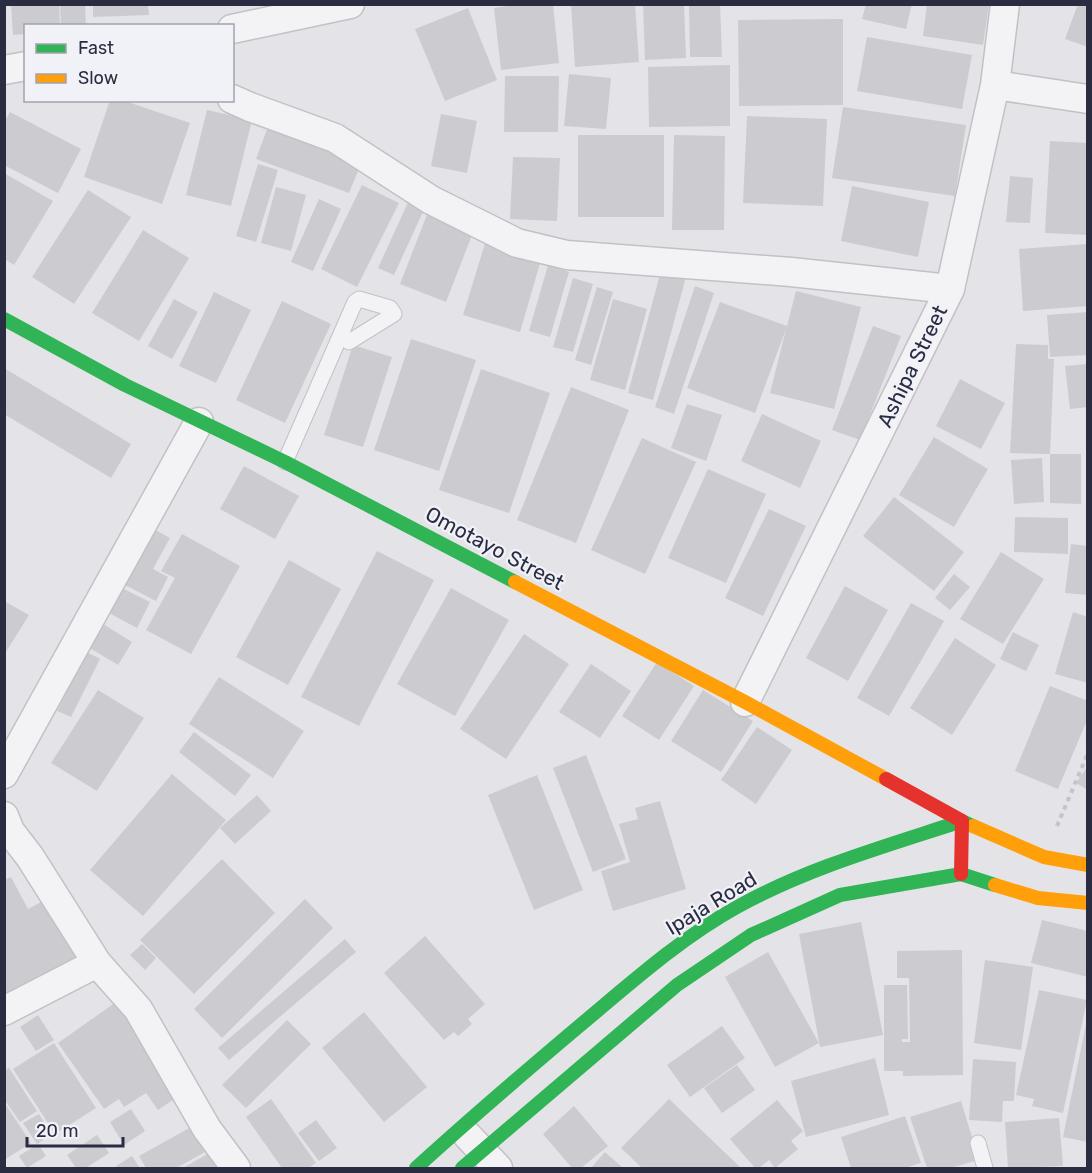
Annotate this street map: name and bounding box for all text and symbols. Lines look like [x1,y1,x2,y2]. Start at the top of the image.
legend [24,24,234,102]
text: Fast [78,37,114,59]
text: Slow [78,67,118,89]
street label: Ashipa Street [872,301,952,431]
street label: Omotayo Street [421,501,569,595]
street label: Ipaja Road [661,866,761,940]
scale bar [27,1110,123,1148]
text: 20 m [36,1120,78,1142]

